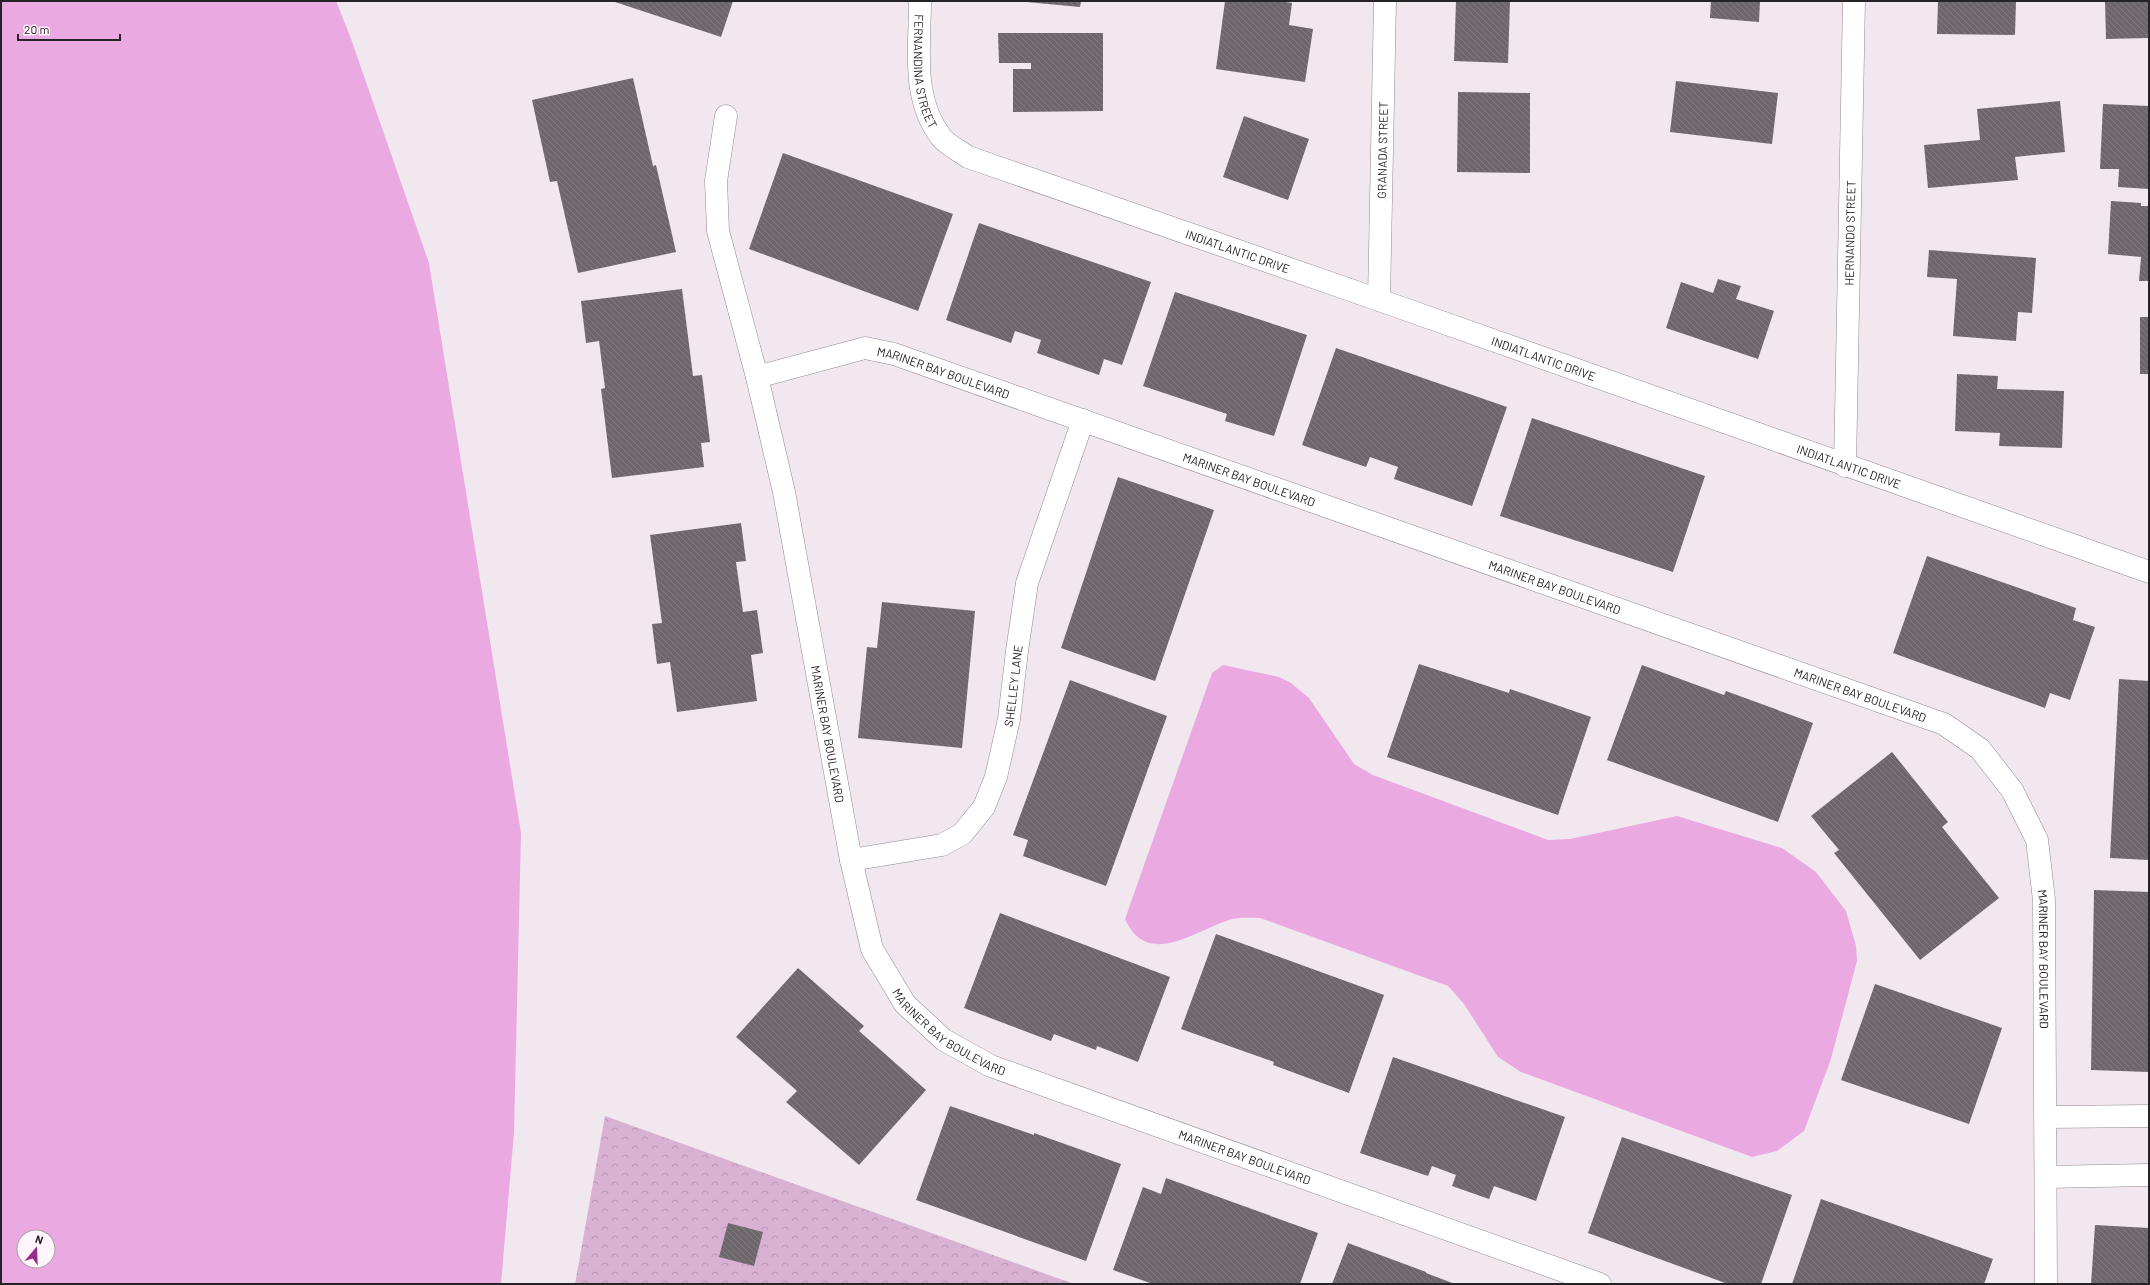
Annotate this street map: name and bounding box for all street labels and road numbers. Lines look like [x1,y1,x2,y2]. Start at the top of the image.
street label: FERNANDINA STREET [912,14,941,131]
street label: GRANADA STREET [1374,101,1390,199]
street label: HERNANDO STREET [1841,180,1858,286]
street label: INDIATLANTIC DRIVE [1184,226,1292,275]
street label: INDIATLANTIC DRIVE [1490,333,1597,383]
street label: MARINER BAY BOULEVARD [876,344,1012,401]
street label: INDIATLANTIC DRIVE [1795,441,1903,491]
street label: MARINER BAY BOULEVARD [1181,449,1317,509]
street label: MARINER BAY BOULEVARD [1487,557,1623,617]
street label: SHELLEY LANE [1000,644,1025,728]
street label: MARINER BAY BOULEVARD [809,664,847,804]
street label: MARINER BAY BOULEVARD [1792,665,1928,724]
street label: MARINER BAY BOULEVARD [2036,889,2052,1029]
street label: MARINER BAY BOULEVARD [890,986,1008,1078]
street label: MARINER BAY BOULEVARD [1177,1127,1313,1187]

